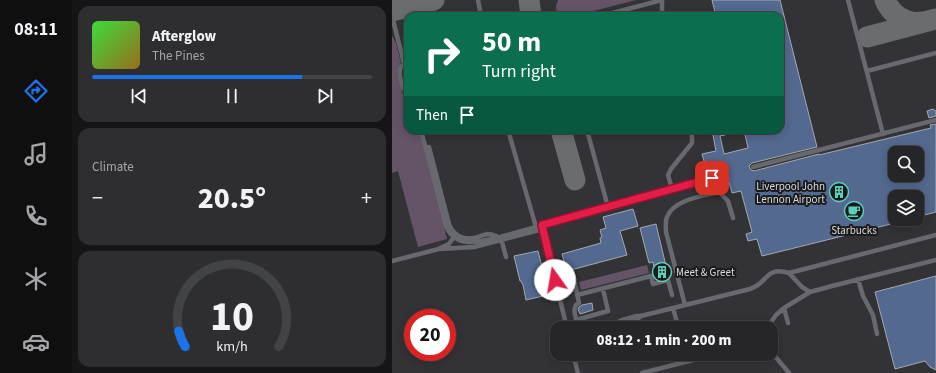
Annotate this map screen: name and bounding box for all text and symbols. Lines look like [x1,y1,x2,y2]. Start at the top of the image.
text: 08:11 [14,17,58,42]
text: 50 m [482,22,541,62]
text: Afterglow [152,26,216,47]
icon: right [416,28,468,80]
text: The Pines [152,47,205,65]
text: Turn right [482,59,556,84]
icon: directions [22,77,50,105]
icon: previous [128,85,150,107]
icon: pause [221,85,243,107]
icon: next [314,85,336,107]
icon: arrive [456,104,478,126]
text: Then [416,105,448,126]
icon: music [22,140,50,168]
map controls [888,146,924,226]
button: search [888,146,924,182]
text: Climate [92,158,134,176]
pin [695,161,729,195]
icon: arrive [701,167,723,189]
text: 20.5° [198,177,266,220]
place label: Liverpool John Lennon Airport [756,179,825,207]
building icon: Liverpool John Lennon Airport [828,181,850,203]
text: − [92,182,103,214]
text: + [361,182,372,214]
button: layers [888,190,924,226]
cafe icon: Starbucks [843,200,865,222]
icon: phone [22,202,50,230]
place label: Starbucks [831,223,877,238]
position arrow [534,259,576,301]
building icon: Meet & Greet [651,261,673,283]
icon: climate [22,265,50,293]
place label: Meet & Greet [676,265,735,280]
text: 10 [210,287,254,347]
speed limit sign: 20 [404,309,456,361]
icon: car [22,328,50,356]
text: 08:12 · 1 min · 200 m [597,330,731,351]
text: km/h [216,335,248,356]

